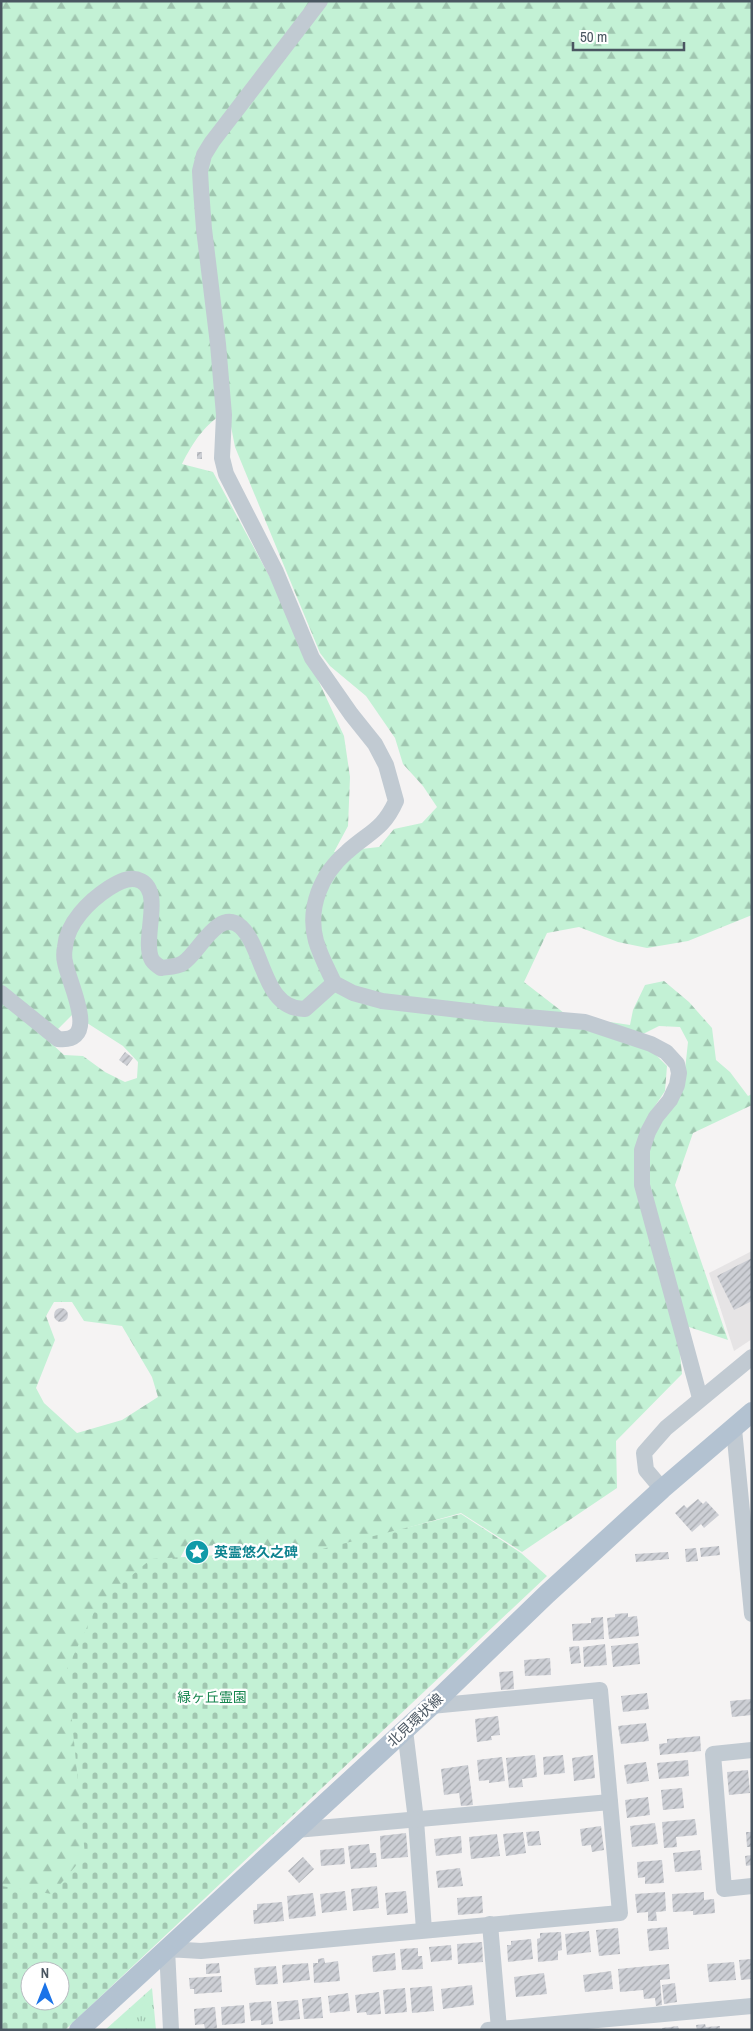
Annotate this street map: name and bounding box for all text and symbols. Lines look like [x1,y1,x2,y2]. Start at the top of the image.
scale bar [573,20,684,52]
text: 50 m [580,26,607,47]
place icon: 英霊悠久之碑 [184,1539,210,1565]
place label: 英霊悠久之碑 [214,1543,298,1561]
park label: 緑ヶ丘霊園 [177,1688,247,1706]
street label: 北見環状線 [383,1690,447,1750]
north arrow [20,1961,70,2011]
text: N [41,1964,49,1982]

